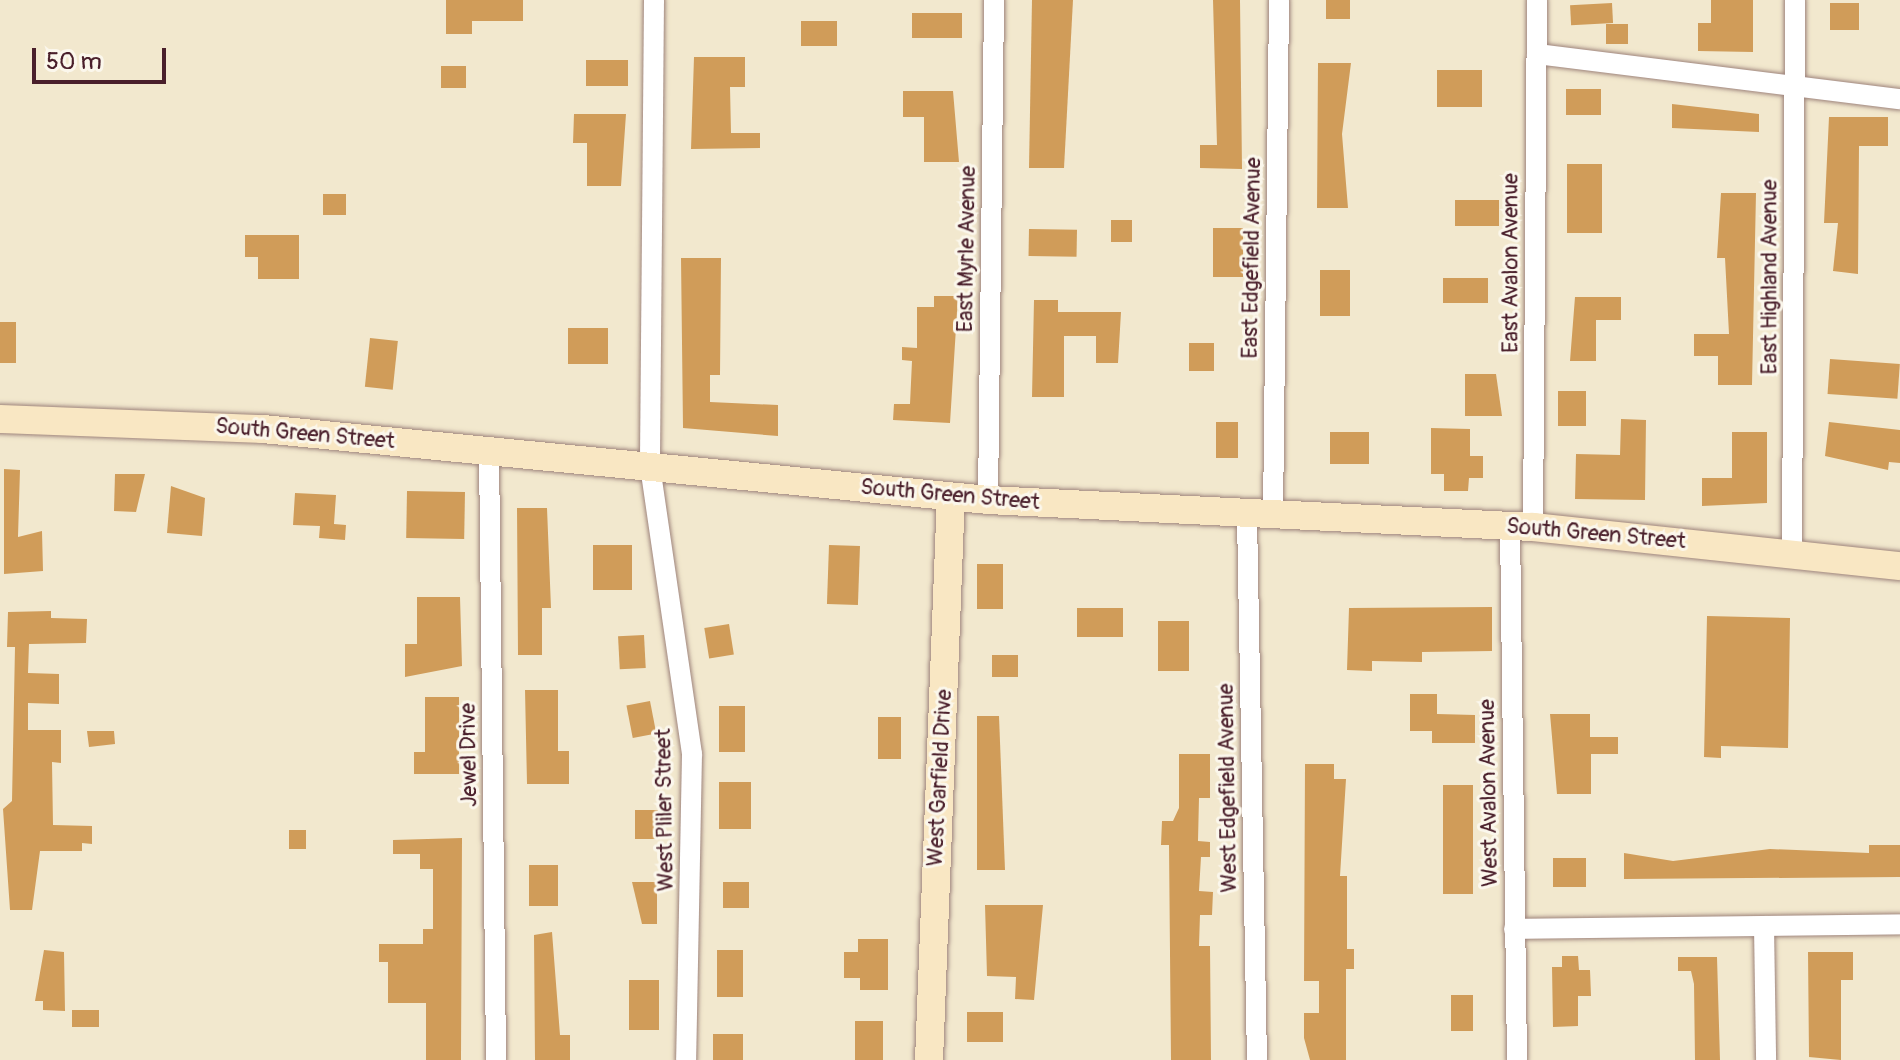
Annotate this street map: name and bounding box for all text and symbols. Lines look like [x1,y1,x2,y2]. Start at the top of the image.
scale bar [36,32,170,82]
text: 50 m [46,47,102,76]
street label: East Edgefield Avenue [1237,157,1267,359]
street label: East Myrle Avenue [952,165,982,333]
street label: East Avalon Avenue [1498,173,1524,353]
street label: East Highland Avenue [1757,179,1783,375]
street label: South Green Street [214,413,396,455]
street label: South Green Street [859,474,1041,516]
street label: South Green Street [1505,513,1687,555]
street label: West Edgefield Avenue [1213,683,1243,893]
street label: West Garfield Drive [922,689,958,867]
street label: West Avalon Avenue [1474,699,1504,887]
street label: Jewel Drive [455,703,483,807]
street label: West Pliler Street [650,728,680,892]

